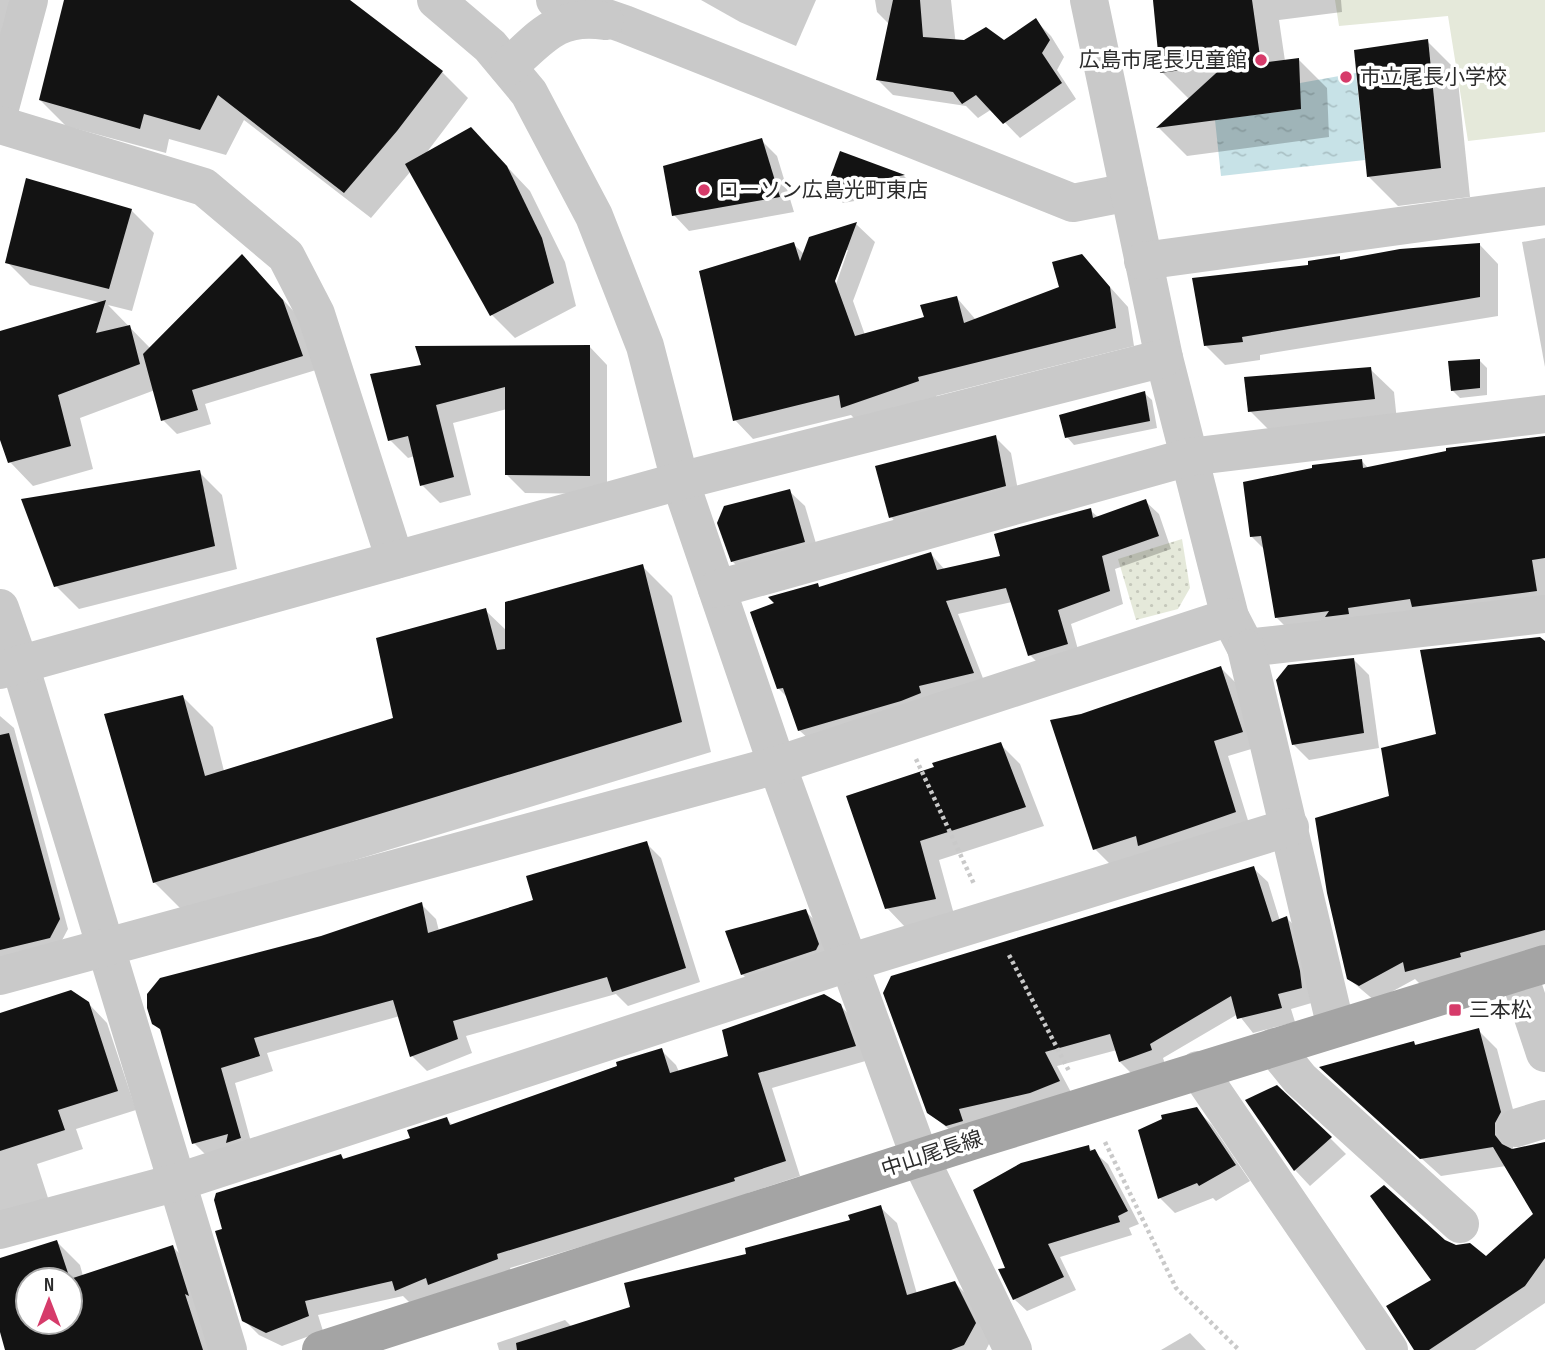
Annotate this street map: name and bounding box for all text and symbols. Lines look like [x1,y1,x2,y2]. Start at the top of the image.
place label: 広島市尾長児童館 [1079,48,1247,73]
marker: 広島市尾長児童館 [1253,52,1269,68]
place label: 市立尾長小学校 [1360,65,1507,90]
marker: 市立尾長小学校 [1338,69,1354,85]
place label: ローソン広島光町東店 [718,178,928,203]
marker: ローソン広島光町東店 [696,182,712,198]
place label: 三本松 [1469,998,1532,1023]
marker: 三本松 [1447,1002,1463,1018]
street label: 中山尾長線 [878,1126,986,1182]
north arrow [14,1266,84,1336]
text: N [44,1274,54,1297]

